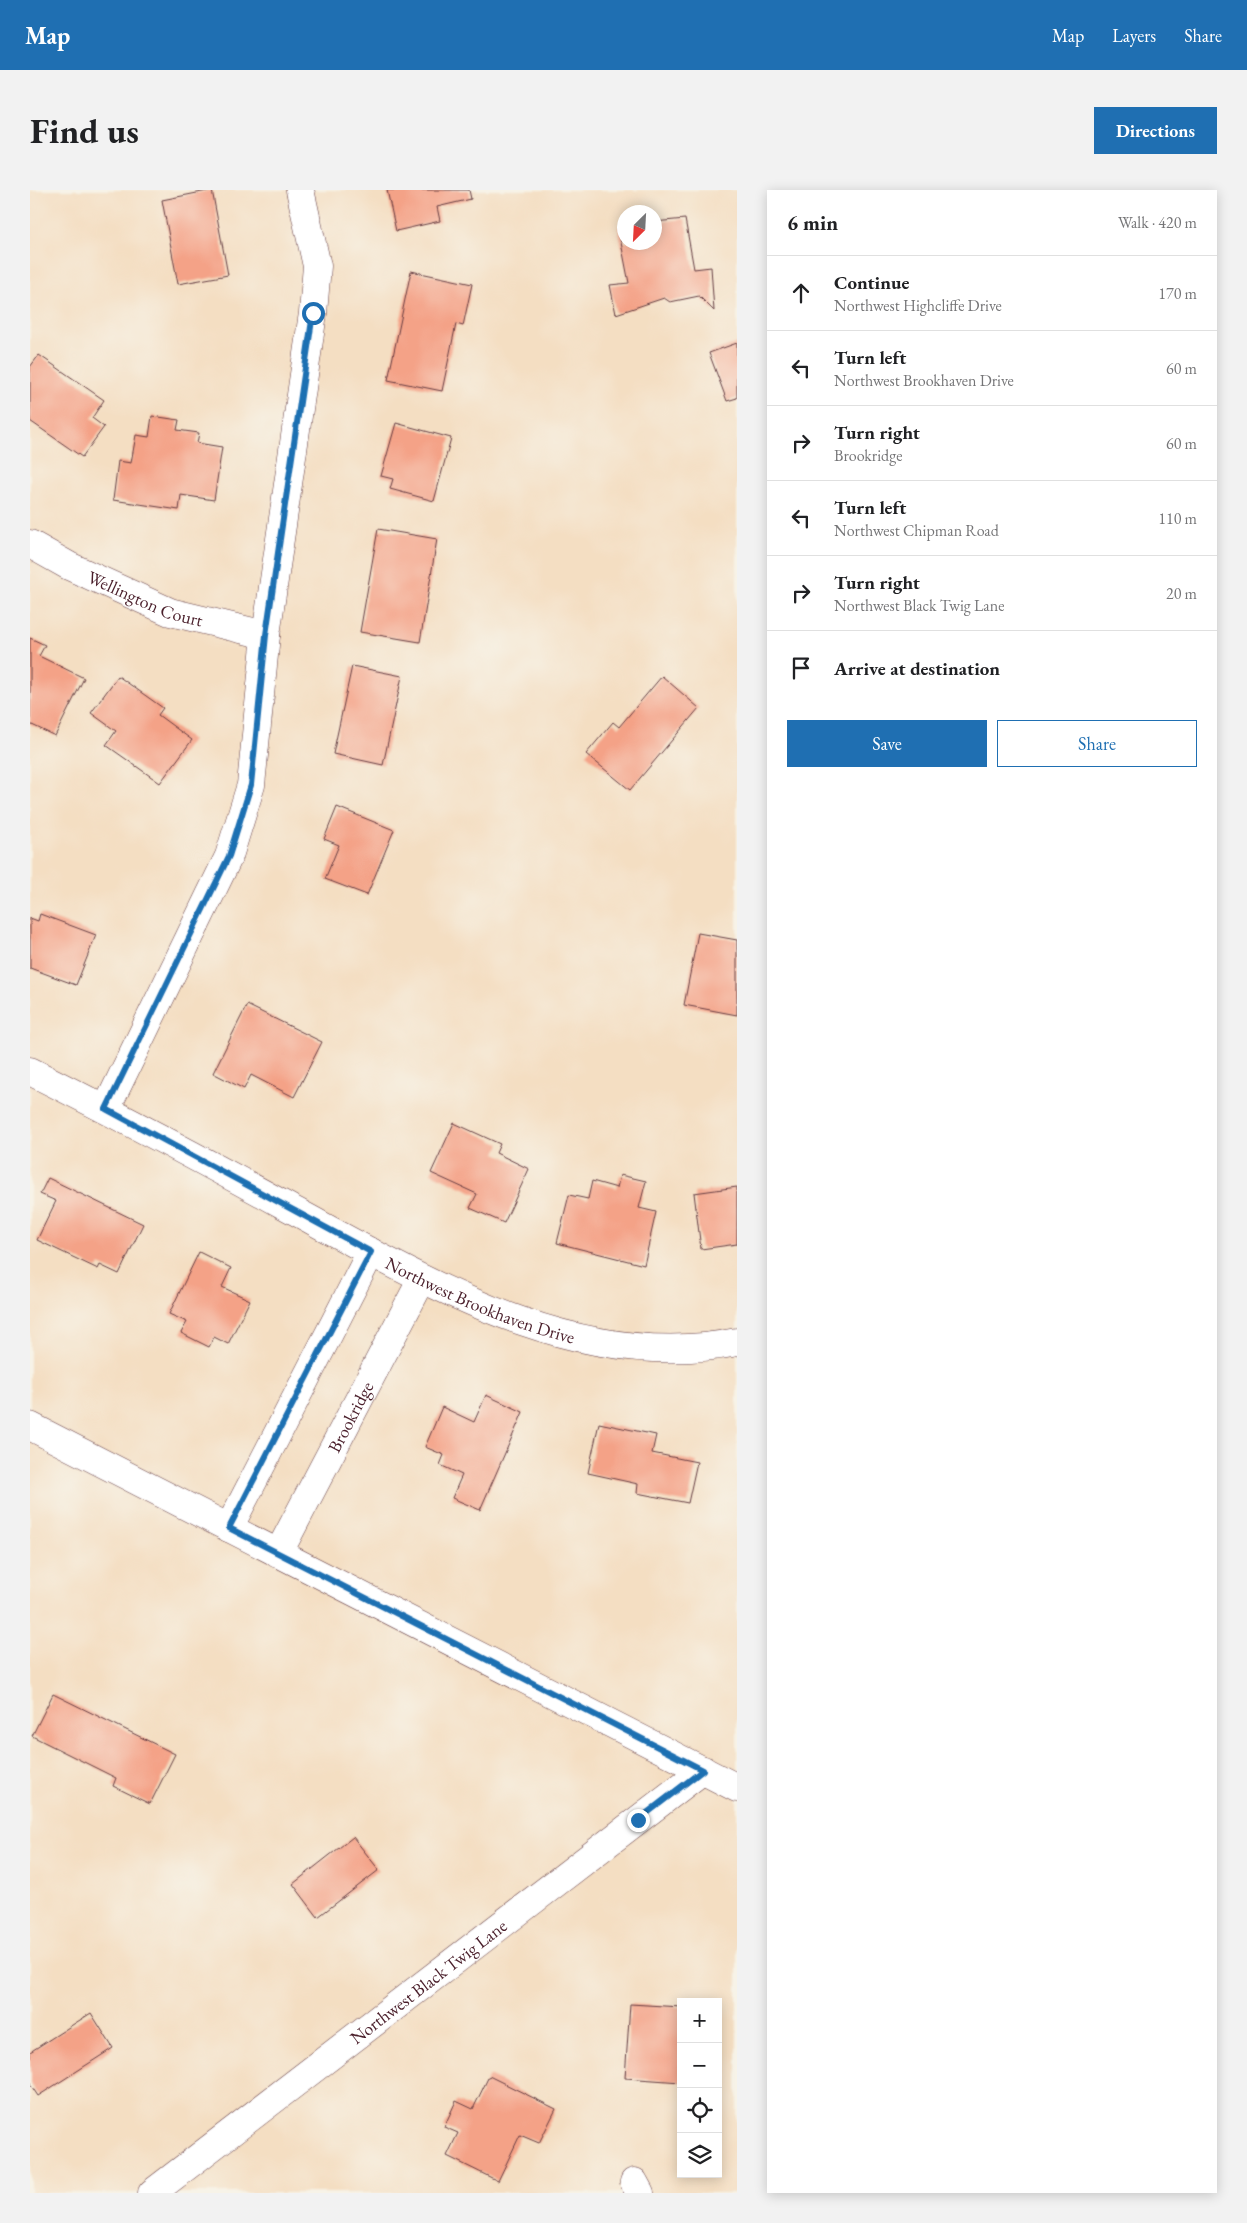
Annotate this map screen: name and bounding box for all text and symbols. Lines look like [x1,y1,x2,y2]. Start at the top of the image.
text: Map [25,20,70,51]
text: Map [1052,24,1084,47]
text: Layers [1112,24,1156,47]
text: Share [1184,24,1222,47]
button: Directions [1094,107,1217,154]
text: Find us [30,108,139,153]
north arrow [617,205,662,250]
text: 6 min [787,209,838,236]
text: Walk · 420 m [1118,212,1197,233]
text: Continue [834,270,909,295]
icon: ahead [787,279,815,307]
text: 170 m [1158,283,1197,304]
text: Northwest Highcliffe Drive [834,295,1002,316]
route start [302,302,325,325]
text: Turn left [834,345,906,370]
icon: left [787,354,815,382]
text: 60 m [1166,358,1197,379]
text: Northwest Brookhaven Drive [834,370,1014,391]
text: Turn right [834,420,920,445]
icon: right [787,429,815,457]
text: 60 m [1166,433,1197,454]
text: Brookridge [834,445,902,466]
text: Turn left [834,495,906,520]
icon: left [787,504,815,532]
text: 110 m [1158,508,1197,529]
text: Northwest Chipman Road [834,520,999,541]
street label: Wellington Court [84,565,206,631]
text: Turn right [834,570,920,595]
icon: right [787,579,815,607]
text: 20 m [1166,583,1197,604]
text: Northwest Black Twig Lane [834,595,1004,616]
icon: arrive [787,654,815,682]
text: Arrive at destination [834,656,1000,681]
button: Save [787,720,987,767]
button: Share [997,720,1197,767]
street label: Northwest Brookhaven Drive [382,1251,577,1348]
street label: Brookridge [322,1377,378,1456]
route end [627,1809,650,1832]
street label: Northwest Black Twig Lane [345,1914,511,2049]
map controls [677,1998,722,2178]
button: + [677,1998,722,2043]
button: − [677,2043,722,2088]
button: locate [677,2088,722,2133]
button: layers [677,2133,722,2178]

